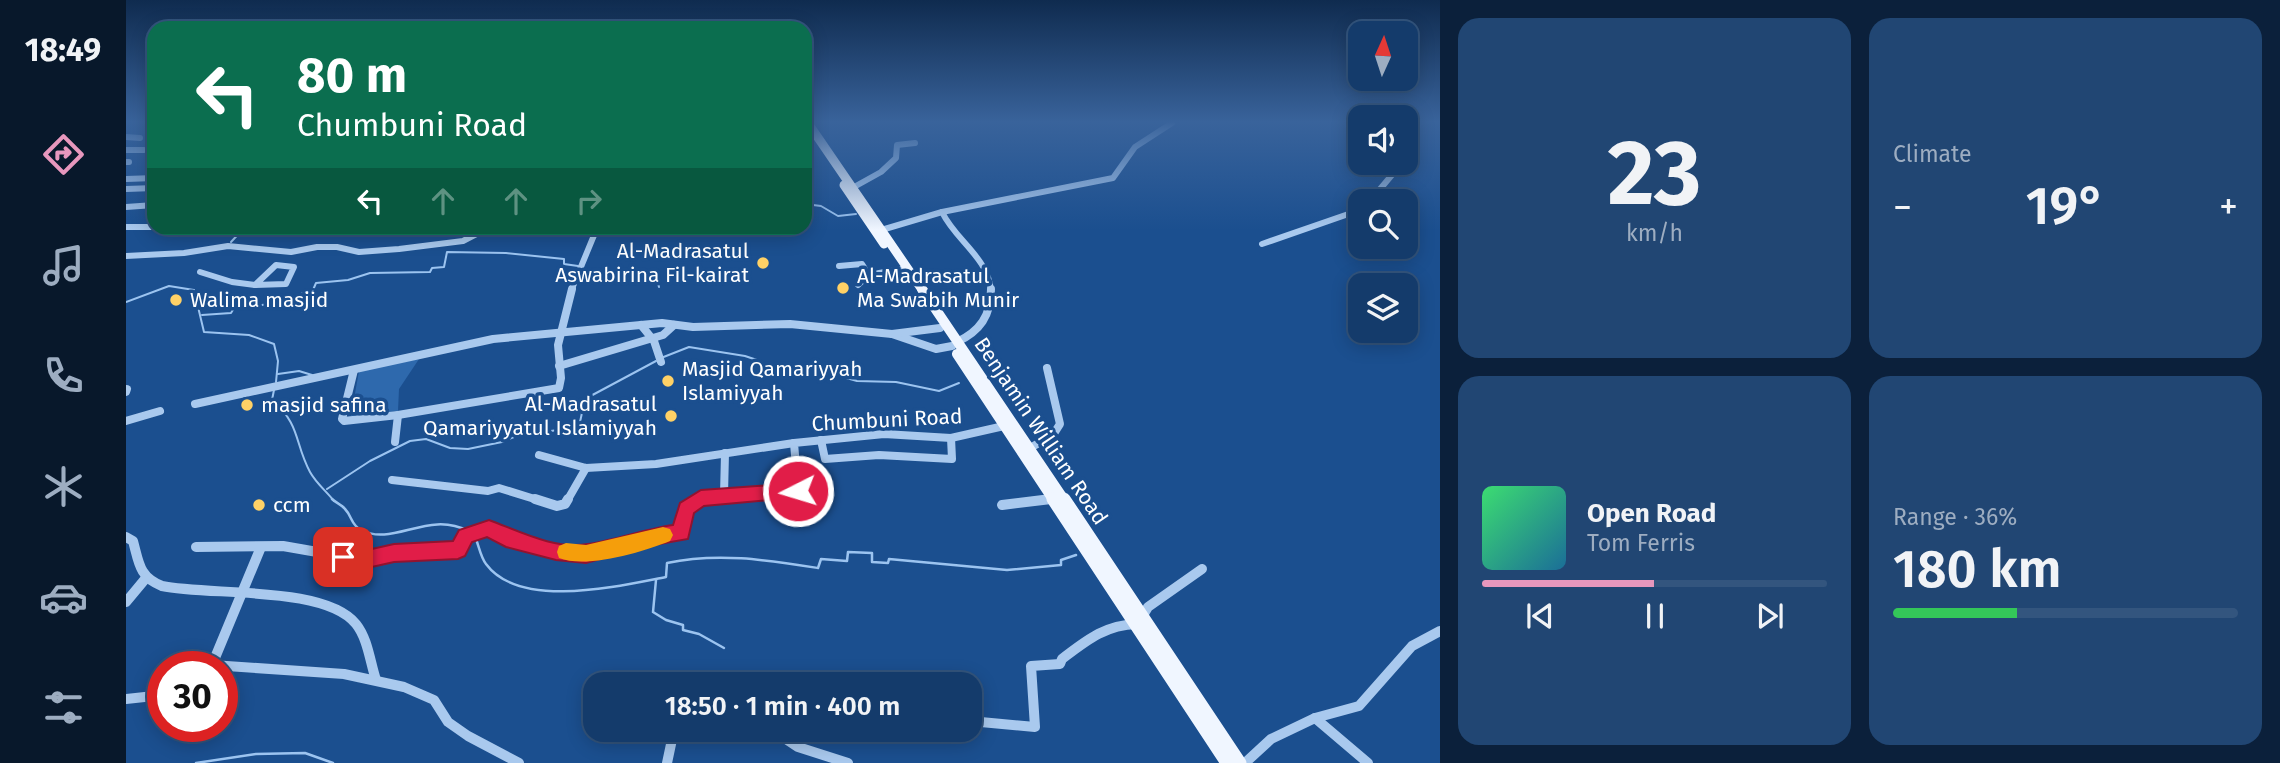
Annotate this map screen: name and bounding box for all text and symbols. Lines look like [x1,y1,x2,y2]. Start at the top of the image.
north arrow [1348,21,1418,91]
map controls [1348,21,1418,343]
text: 18:49 [25,31,101,69]
text: 80 m [297,46,407,105]
icon: left [182,49,273,140]
button: sound [1348,105,1418,175]
text: Chumbuni Road [297,106,527,144]
text: 23 [1608,119,1701,228]
icon: directions [39,130,88,179]
text: Climate [1893,140,1972,168]
text: 19° [2026,175,2105,238]
icon: left [351,182,389,220]
icon: ahead [424,182,462,220]
icon: ahead [497,182,535,220]
icon: right [570,182,608,220]
text: − [1893,184,1912,230]
text: + [2219,184,2238,230]
button: search [1348,189,1418,259]
text: km/h [1626,219,1683,247]
place label: Al-Madrasatul Aswabirina Fil-kairat [555,238,749,288]
icon: music [39,241,88,290]
marker: Al-Madrasatul Aswabirina Fil-kairat [755,255,771,271]
place label: Al-Madrasatul Ma Swabih Munir [857,263,1019,313]
button: layers [1348,273,1418,343]
marker: Al-Madrasatul Ma Swabih Munir [835,280,851,296]
place label: Walima masjid [190,287,328,313]
marker: Walima masjid [168,292,184,308]
street label: Benjamin William Road [969,332,1113,530]
icon: phone [39,351,88,400]
place label: Masjid Qamariyyah Islamiyyah [682,356,863,406]
marker: Masjid Qamariyyah Islamiyyah [660,373,676,389]
place label: Al-Madrasatul Qamariyyatul Islamiyyah [423,391,657,441]
place label: masjid safina [261,392,387,418]
marker: masjid safina [239,397,255,413]
street label: Chumbuni Road [811,403,963,437]
marker: Al-Madrasatul Qamariyyatul Islamiyyah [663,408,679,424]
position arrow [761,454,835,528]
icon: climate [39,462,88,511]
place label: ccm [273,492,311,518]
marker: ccm [251,497,267,513]
text: Open Road [1587,498,1716,529]
text: Range · 36% [1893,503,2017,531]
pin [313,527,373,587]
text: Tom Ferris [1587,529,1695,557]
icon: arrive [324,538,362,576]
text: 180 km [1893,538,2062,601]
icon: car [39,573,88,622]
icon: previous [1521,597,1559,635]
icon: pause [1636,597,1674,635]
icon: next [1751,597,1789,635]
speed limit sign: 30 [147,651,238,742]
icon: filters [39,683,88,732]
text: 18:50 · 1 min · 400 m [665,691,900,722]

